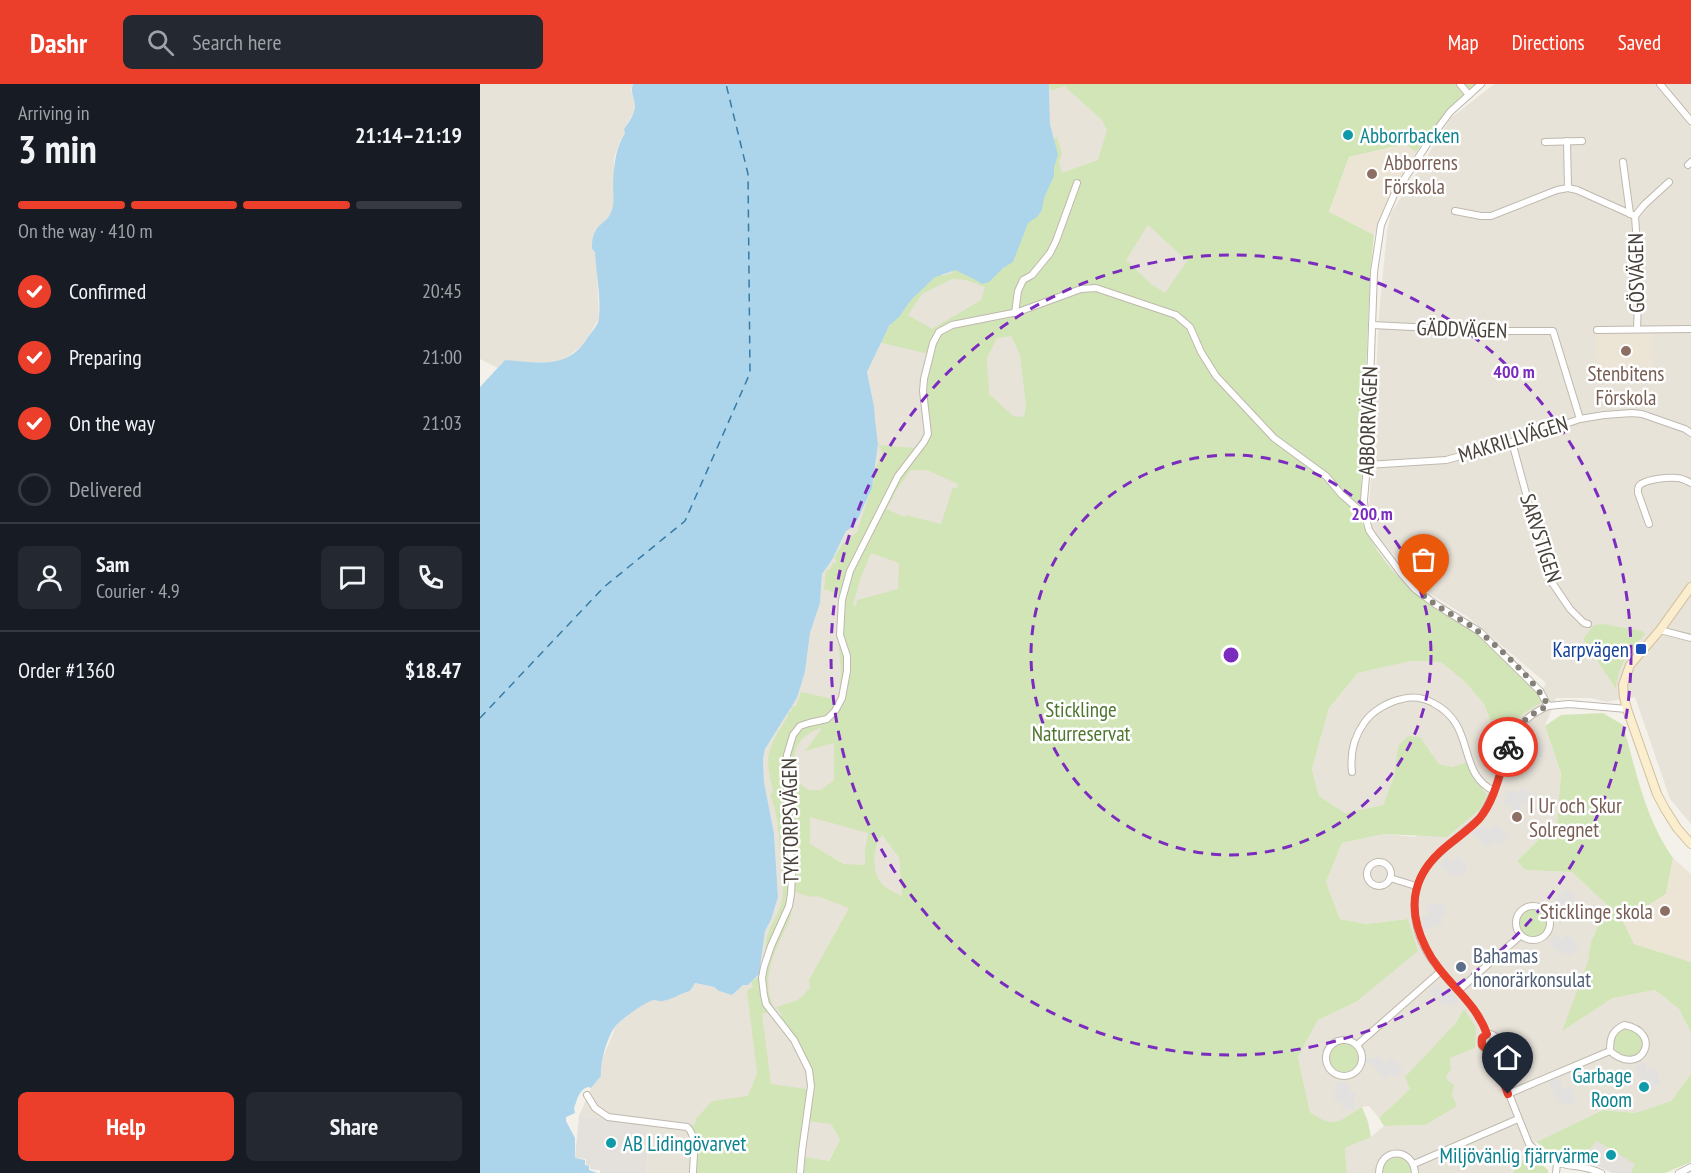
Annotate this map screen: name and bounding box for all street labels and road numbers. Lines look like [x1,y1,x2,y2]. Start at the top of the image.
street label: GÖSVÄGEN [1622,233,1650,313]
street label: GÄDDVÄGEN [1416,314,1508,344]
street label: ABBORRVÄGEN [1353,366,1383,476]
street label: MAKRILLVÄGEN [1455,410,1571,468]
street label: SARVSTIGEN [1514,490,1568,586]
street label: TYKTORPSVÄGEN [775,758,805,884]

